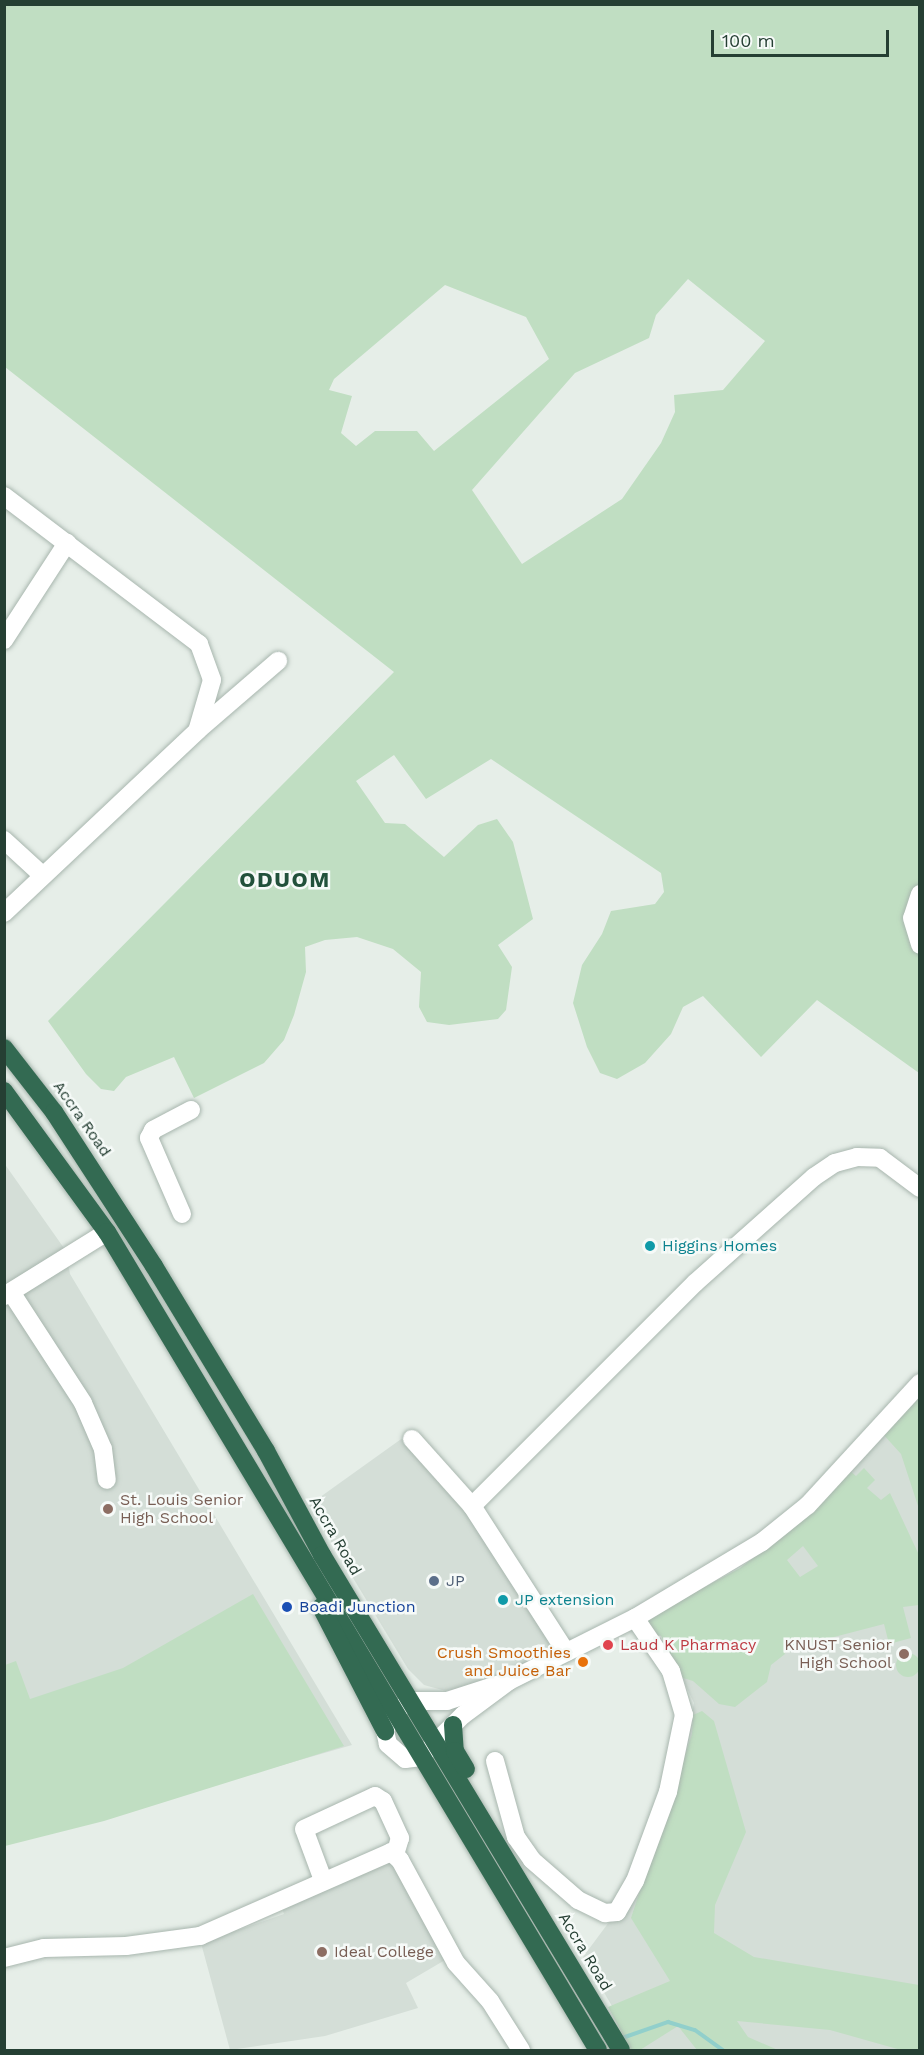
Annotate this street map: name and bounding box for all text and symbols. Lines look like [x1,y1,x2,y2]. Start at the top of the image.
scale bar [714,18,892,56]
text: 100 m [722,30,775,51]
district label: ODUOM [239,867,331,893]
street label: Accra Road [49,1077,115,1161]
place label: Higgins Homes [662,1236,777,1256]
marker: Higgins Homes [643,1239,657,1253]
place label: St. Louis Senior High School [120,1490,243,1528]
street label: Accra Road [305,1493,365,1579]
marker: St. Louis Senior High School [101,1502,115,1516]
place label: JP [446,1571,465,1591]
marker: JP [427,1574,441,1588]
place label: JP extension [515,1590,615,1610]
marker: JP extension [496,1593,510,1607]
place label: Boadi Junction [299,1597,416,1617]
marker: Boadi Junction [280,1600,294,1614]
place label: Laud K Pharmacy [620,1635,756,1655]
place label: KNUST Senior High School [784,1635,892,1673]
marker: Laud K Pharmacy [601,1638,615,1652]
place label: Crush Smoothies and Juice Bar [437,1643,571,1681]
marker: KNUST Senior High School [897,1647,911,1661]
marker: Crush Smoothies and Juice Bar [576,1655,590,1669]
street label: Accra Road [554,1909,616,1995]
place label: Ideal College [334,1942,435,1962]
marker: Ideal College [315,1945,329,1959]

